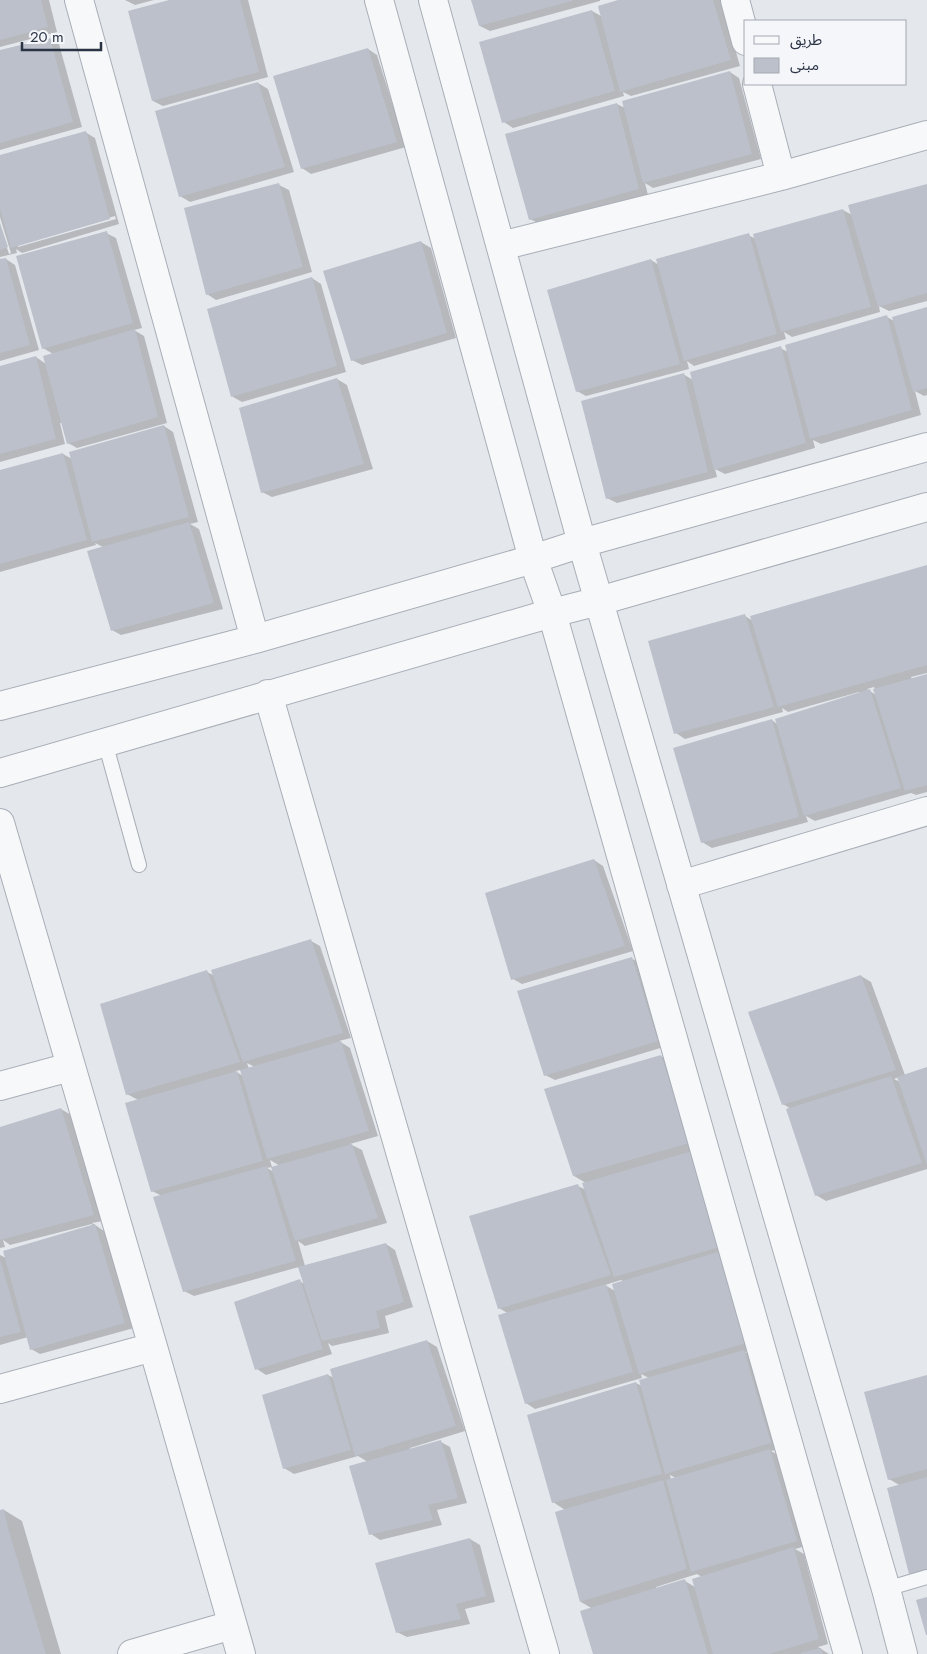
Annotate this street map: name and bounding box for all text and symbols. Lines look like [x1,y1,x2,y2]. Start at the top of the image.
scale bar [22,20,101,52]
legend [744,20,907,85]
text: 20 m [30,26,64,48]
text: طريق [790,29,822,51]
text: مبنى [790,54,819,76]

